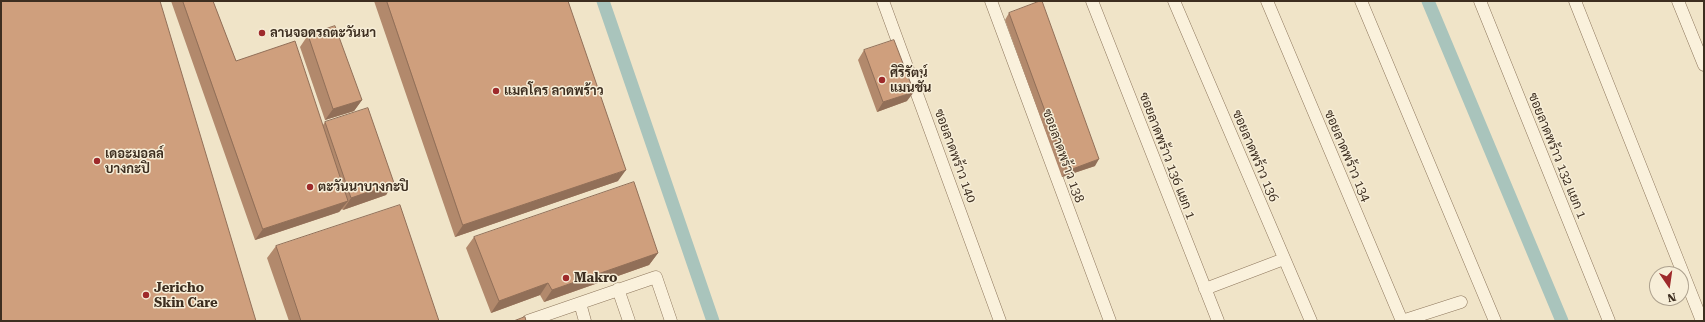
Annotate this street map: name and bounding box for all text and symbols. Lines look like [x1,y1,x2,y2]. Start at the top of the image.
place label: ลานจอดรถตะวันนา [270,25,376,41]
marker: ลานจอดรถตะวันนา [257,28,267,38]
place label: ศิริรัตน์ แมนชั่น [890,65,932,96]
marker: ศิริรัตน์ แมนชั่น [877,75,887,85]
place label: แมคโคร ลาดพร้าว [504,83,604,99]
marker: แมคโคร ลาดพร้าว [491,86,501,96]
street label: ซอยลาดพร้าว 136 แยก 1 [1136,90,1198,222]
street label: ซอยลาดพร้าว 132 แยก 1 [1525,91,1589,221]
street label: ซอยลาดพร้าว 140 [931,107,979,205]
street label: ซอยลาดพร้าว 138 [1039,107,1087,205]
street label: ซอยลาดพร้าว 136 [1229,108,1281,204]
street label: ซอยลาดพร้าว 134 [1321,108,1373,204]
place label: เดอะมอลล์ บางกะปิ [105,146,164,177]
marker: เดอะมอลล์ บางกะปิ [92,156,102,166]
place label: ตะวันนาบางกะปิ [318,179,409,195]
marker: ตะวันนาบางกะปิ [305,182,315,192]
north arrow [1649,266,1689,306]
place label: Makro [574,270,617,286]
marker: Makro [561,273,571,283]
place label: Jericho Skin Care [154,280,218,311]
marker: Jericho Skin Care [141,290,151,300]
text: N [1666,290,1677,304]

